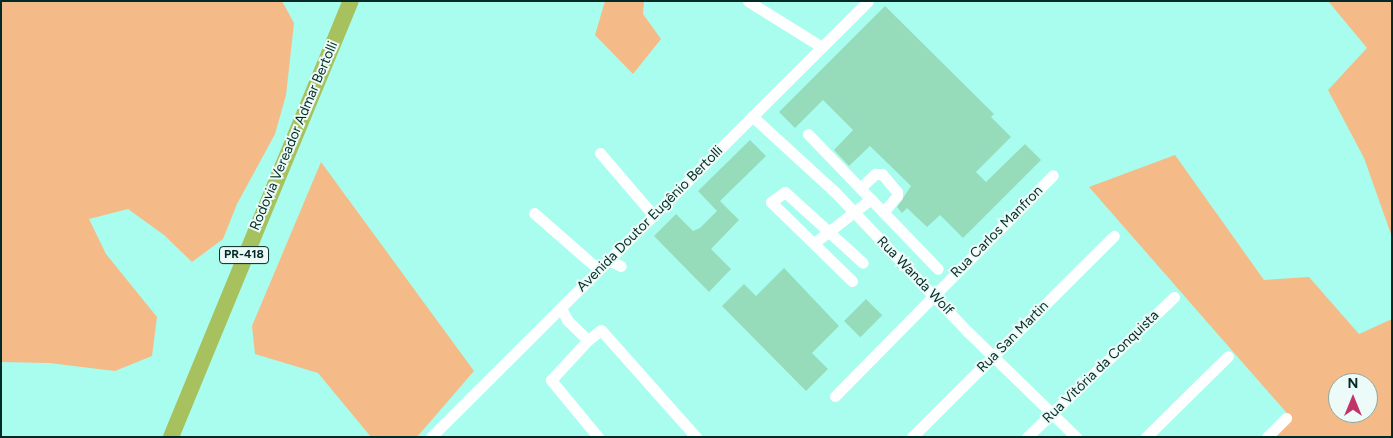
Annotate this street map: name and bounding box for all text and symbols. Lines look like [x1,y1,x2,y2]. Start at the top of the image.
street label: Rodovia Vereador Admar Bertolli [247,39,341,233]
street label: Avenida Doutor Eugênio Bertolli [574,143,726,295]
street label: Rua Carlos Manfron [948,183,1046,281]
street label: Rua Wanda Wolf [873,233,957,319]
road number: PR-418 [219,246,269,264]
street label: Rua San Martin [974,298,1052,376]
street label: Rua Vitória da Conquista [1039,307,1163,427]
north arrow [1328,373,1378,423]
text: N [1348,375,1358,392]

